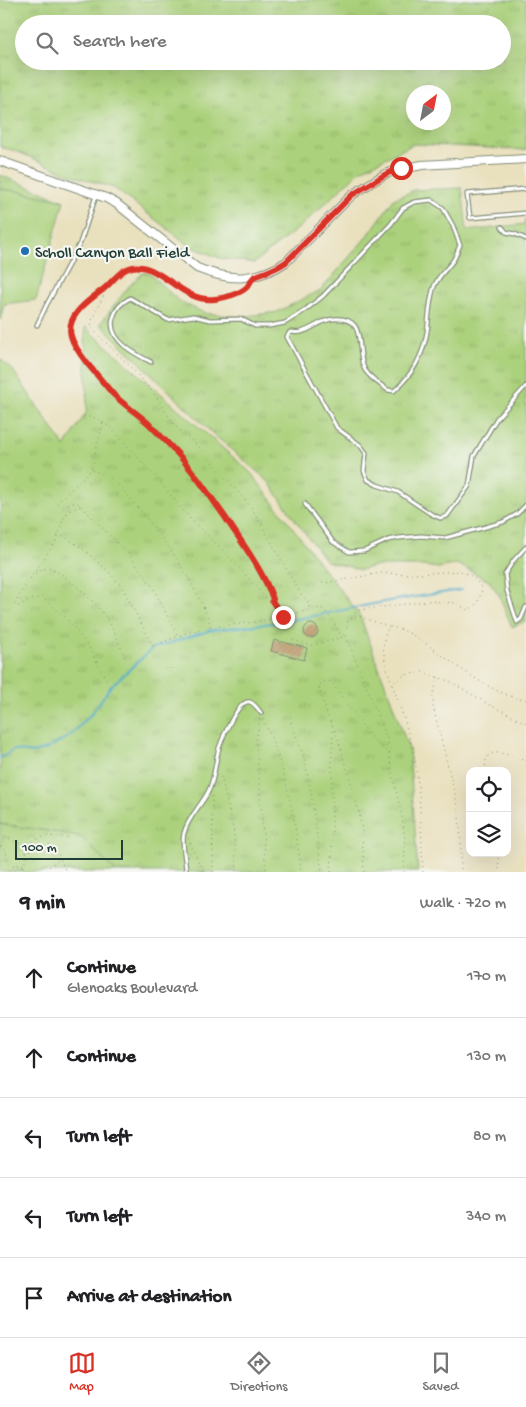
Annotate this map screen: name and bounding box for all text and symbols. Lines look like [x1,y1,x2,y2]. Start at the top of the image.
search box [15,15,511,70]
icon: search [33,29,61,57]
text: Search here [73,31,167,54]
north arrow [406,85,451,130]
route start [390,157,413,180]
marker: Scholl Canyon Ball Field [19,245,31,257]
place label: Scholl Canyon Ball Field [35,245,191,264]
route end [272,606,295,629]
map controls [466,767,511,857]
button: locate [466,767,511,812]
button: layers [466,812,511,857]
scale bar [15,837,122,860]
text: 100 m [22,840,57,857]
text: 9 min [20,892,65,917]
text: Walk · 720 m [420,895,506,914]
text: Continue [67,957,136,980]
icon: ahead [20,964,48,992]
text: 170 m [467,968,506,987]
text: Glenoaks Boulevard [67,980,197,999]
icon: ahead [20,1044,48,1072]
text: Continue [67,1046,136,1069]
text: 130 m [467,1048,506,1067]
icon: left [20,1124,48,1152]
text: Turn left [67,1126,131,1149]
text: 80 m [473,1128,506,1147]
icon: left [20,1204,48,1232]
text: Turn left [67,1206,131,1229]
text: 340 m [466,1208,506,1227]
icon: arrive [20,1284,48,1312]
text: Arrive at destination [67,1286,231,1309]
tab: Map [68,1349,96,1396]
tab: Directions [231,1349,288,1396]
tab: Saved [423,1349,458,1396]

